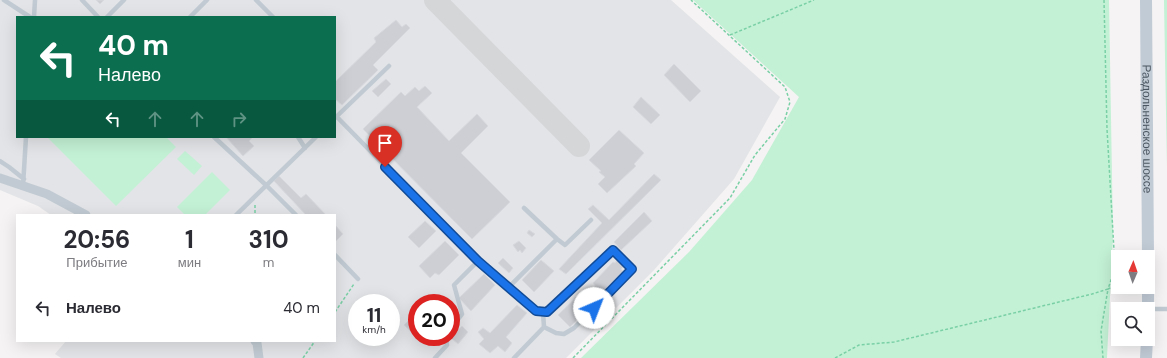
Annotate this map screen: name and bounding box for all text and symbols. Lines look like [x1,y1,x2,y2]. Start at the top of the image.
text: 40 m [98,27,169,64]
icon: left [32,32,84,84]
text: Налево [98,63,161,87]
street label: Раздольненское шоссе [1139,64,1156,194]
icon: left [102,108,124,130]
icon: ahead [144,108,166,130]
icon: ahead [186,108,208,130]
icon: right [228,108,250,130]
pin [368,126,402,167]
icon: arrive [374,132,396,154]
text: 20:56 [63,224,130,255]
text: 1 [185,224,194,255]
text: 310 [249,224,289,255]
north arrow [1111,250,1155,294]
map controls [1111,250,1155,346]
text: Прибытие [66,254,127,271]
text: мин [178,254,201,271]
text: m [263,254,274,271]
position arrow [573,287,615,329]
speed limit sign: 20 [408,294,460,346]
icon: left [32,297,54,319]
text: Налево [66,298,121,318]
text: 40 m [283,298,320,318]
text: 11 [367,302,381,328]
button: search [1111,302,1155,346]
text: km/h [362,323,386,336]

